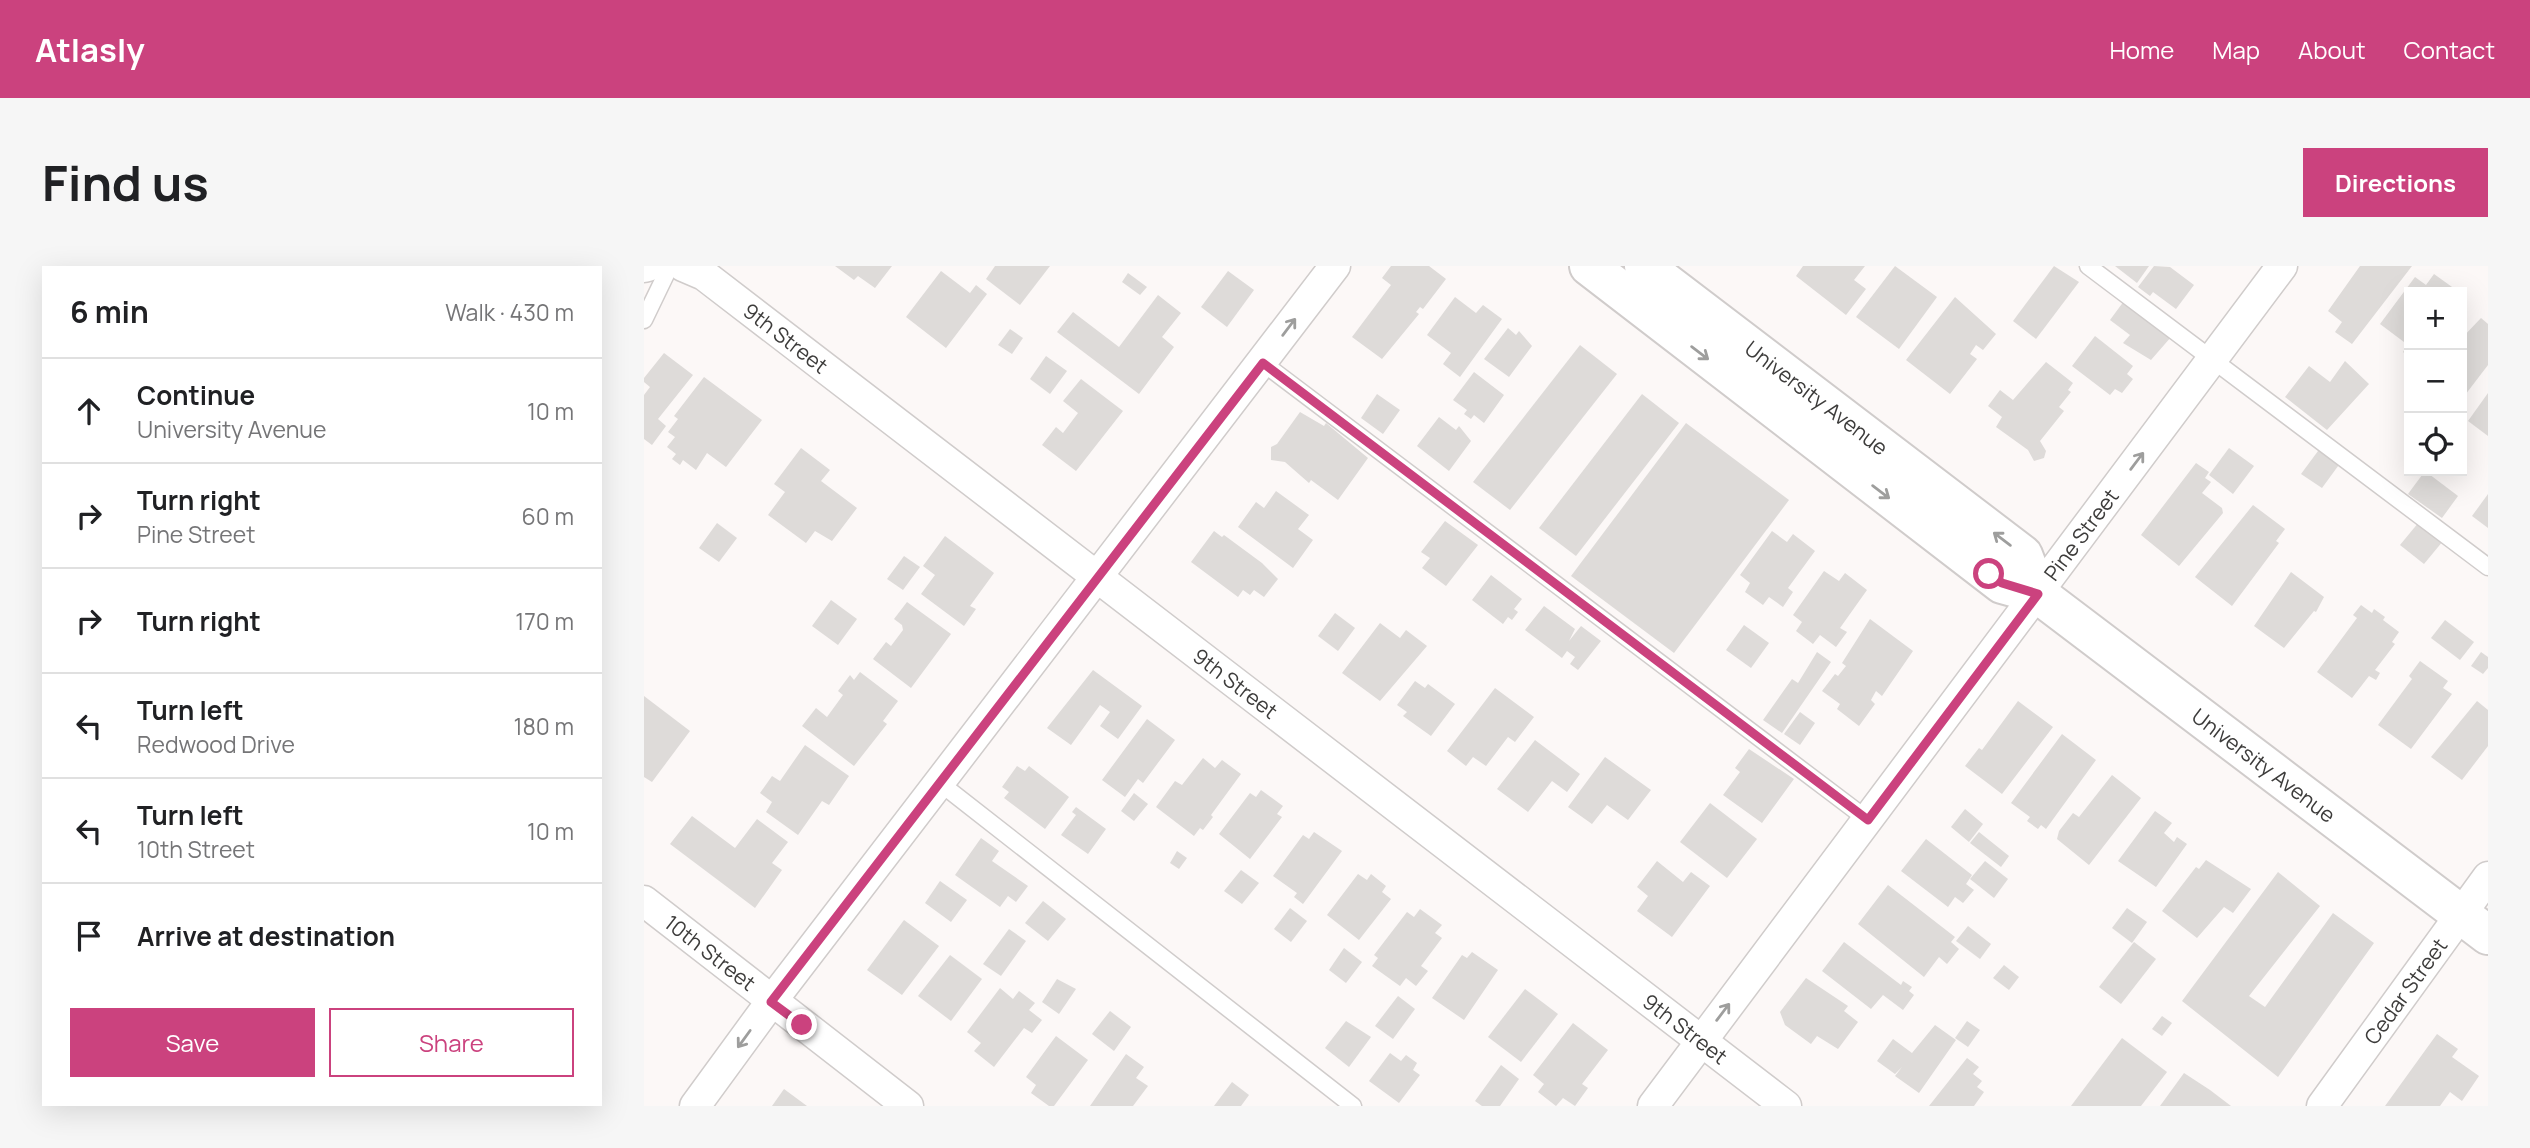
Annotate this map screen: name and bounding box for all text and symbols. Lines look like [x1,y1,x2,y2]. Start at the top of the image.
text: Atlasly [35,27,145,72]
text: Home [2109,33,2174,66]
text: Map [2212,33,2260,66]
text: About [2298,33,2366,66]
text: Contact [2404,33,2495,66]
button: Directions [2303,148,2488,217]
text: Find us [42,149,209,216]
map controls [2404,287,2467,476]
button: + [2404,287,2467,350]
text: 6 min [70,291,149,332]
text: Walk · 430 m [445,296,574,328]
street label: 9th Street [738,296,834,379]
one-way arrow [1282,318,1297,337]
street label: University Avenue [1739,334,1894,461]
one-way arrow [1691,346,1709,361]
button: − [2404,350,2467,413]
text: Continue [137,377,255,413]
icon: ahead [70,392,108,430]
text: 10 m [527,395,574,427]
text: University Avenue [137,413,326,445]
button: locate [2404,413,2467,476]
one-way arrow [2130,452,2145,471]
text: Turn right [137,482,261,518]
street label: Pine Street [2037,483,2125,586]
one-way arrow [1871,484,1890,499]
icon: right [70,497,108,535]
text: 60 m [522,500,574,532]
text: Pine Street [137,518,255,550]
one-way arrow [1993,532,2012,547]
route start [1973,558,2004,589]
icon: right [70,602,108,640]
text: Turn right [137,603,261,639]
text: 170 m [515,605,574,637]
street label: 9th Street [1187,642,1284,725]
text: Turn left [137,692,244,728]
street label: University Avenue [2186,702,2341,829]
icon: left [70,707,108,745]
text: 180 m [514,710,574,742]
text: Redwood Drive [137,728,295,760]
text: Turn left [137,797,244,833]
icon: left [70,812,108,850]
text: 10 m [527,815,574,847]
text: 10th Street [137,833,255,865]
street label: 10th Street [659,908,762,997]
icon: arrive [70,917,108,955]
text: Arrive at destination [137,918,395,954]
street label: Cedar Street [2357,932,2453,1050]
street label: 9th Street [1637,987,1733,1070]
one-way arrow [1716,1003,1731,1022]
button: Save [70,1008,315,1077]
button: Share [329,1008,574,1077]
route end [786,1009,817,1040]
one-way arrow [737,1029,752,1047]

